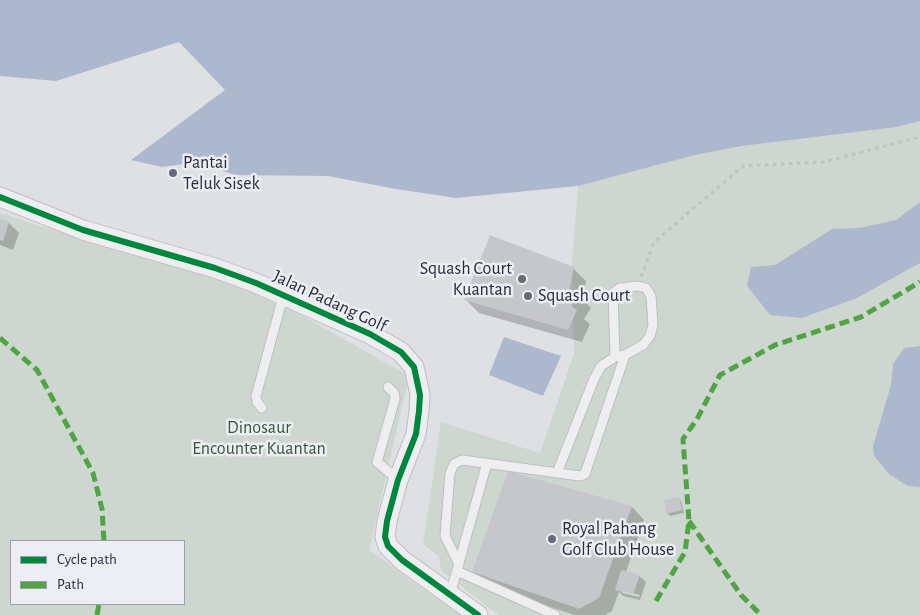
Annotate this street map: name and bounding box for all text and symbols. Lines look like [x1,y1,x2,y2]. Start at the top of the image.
place label: Pantai Teluk Sisek [183,152,260,194]
marker: Pantai Teluk Sisek [167,167,179,179]
place label: Squash Court Kuantan [420,258,512,300]
street label: Jalan Padang Golf [270,265,390,337]
marker: Squash Court Kuantan [516,273,528,285]
place label: Squash Court [538,285,630,307]
marker: Squash Court [522,290,534,302]
park label: Dinosaur Encounter Kuantan [192,417,326,459]
place label: Royal Pahang Golf Club House [562,518,674,560]
marker: Royal Pahang Golf Club House [546,533,558,545]
legend [10,540,185,605]
text: Cycle path [57,552,117,567]
text: Path [57,577,84,592]

